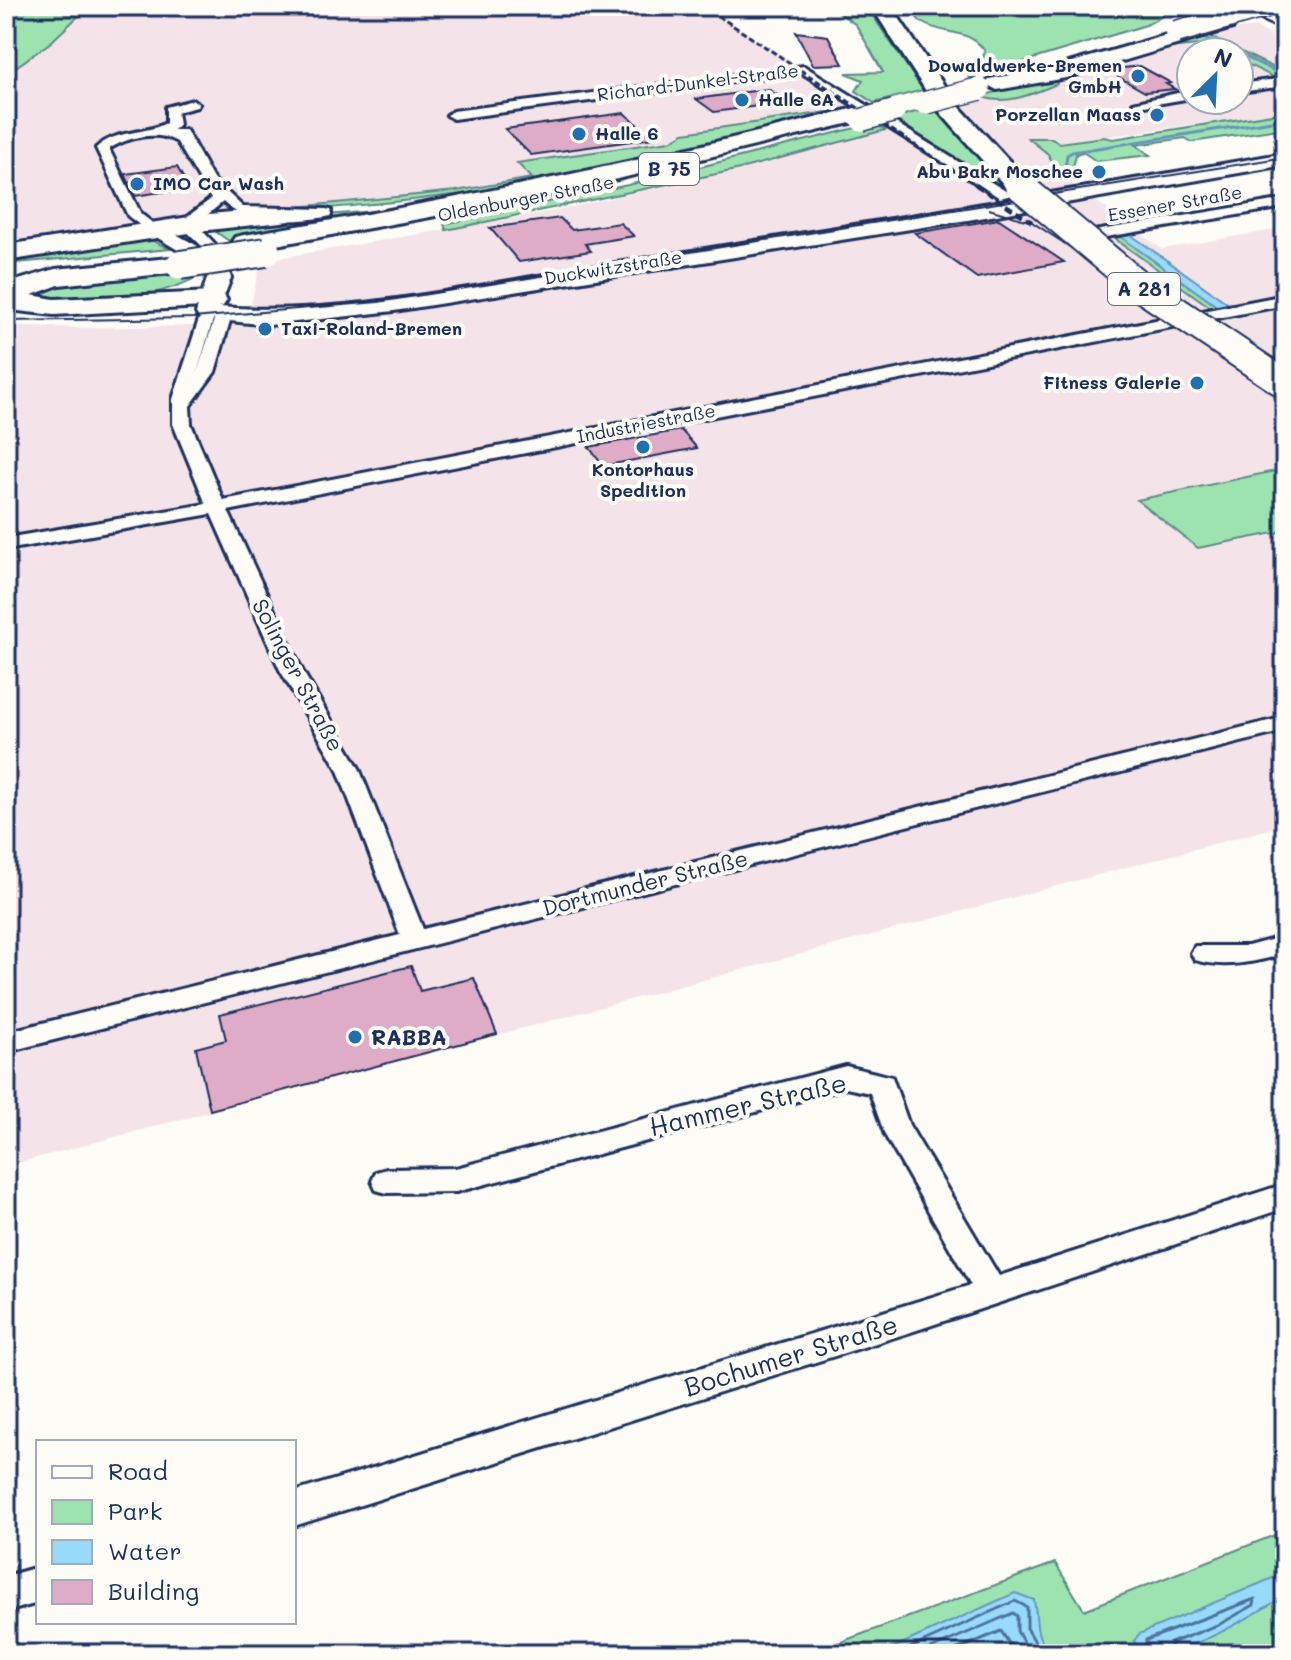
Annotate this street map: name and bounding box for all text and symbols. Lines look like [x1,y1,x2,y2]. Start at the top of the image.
north arrow [1175,36,1255,116]
text: N [1210,41,1237,74]
place label: Dowaldwerke-Bremen GmbH [927,53,1122,98]
street label: Richard-Dunkel-Straße [596,58,800,106]
marker: Dowaldwerke-Bremen GmbH [1129,67,1147,85]
place label: Halle 6A [758,87,834,111]
marker: Halle 6A [733,91,751,109]
place label: Porzellan Maass [995,102,1141,126]
marker: Porzellan Maass [1148,106,1166,124]
place label: Halle 6 [595,121,658,145]
marker: Halle 6 [570,125,588,143]
road number: B 75 [639,153,699,185]
place label: Abu Bakr Moschee [916,159,1083,183]
marker: Abu Bakr Moschee [1090,163,1108,181]
street label: Oldenburger Straße [436,169,616,227]
place label: IMO Car Wash [153,171,284,195]
marker: IMO Car Wash [128,175,146,193]
street label: Essener Straße [1106,179,1244,227]
street label: Duckwitzstraße [542,244,683,290]
road number: A 281 [1108,273,1180,305]
place label: Taxi-Roland-Bremen [281,316,462,340]
marker: Taxi-Roland-Bremen [256,320,274,338]
place label: Fitness Galerie [1043,370,1181,394]
marker: Fitness Galerie [1188,374,1206,392]
street label: Industriestraße [574,398,717,448]
marker: Kontorhaus Spedition [634,438,652,456]
place label: Kontorhaus Spedition [592,457,694,502]
street label: Solinger Straße [246,593,351,756]
street label: Dortmunder Straße [539,843,751,922]
place label: RABBA [371,1022,447,1051]
marker: RABBA [346,1028,364,1046]
street label: Hammer Straße [646,1065,850,1143]
street label: Bochumer Straße [680,1306,902,1404]
legend [36,1440,296,1624]
text: Road [108,1455,168,1486]
text: Park [108,1495,162,1526]
text: Water [108,1535,182,1566]
text: Building [108,1575,199,1606]

